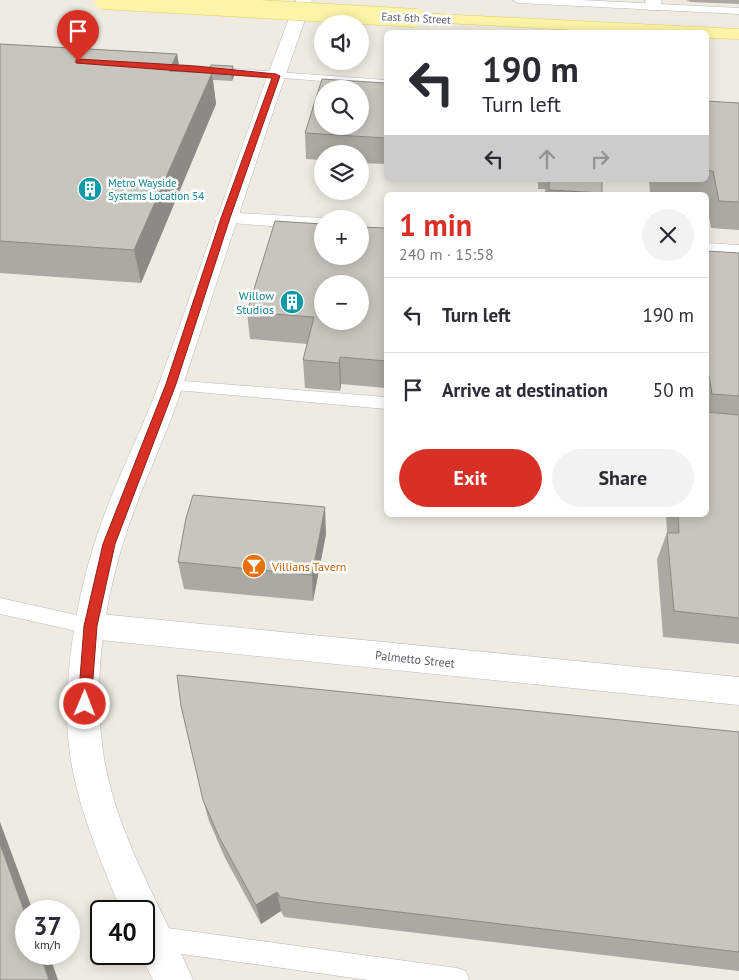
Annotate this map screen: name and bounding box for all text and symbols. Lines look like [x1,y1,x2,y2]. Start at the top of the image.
street label: East 6th Street [381,9,451,27]
pin [57,10,99,61]
map controls [314,15,369,330]
button: sound [314,15,369,70]
icon: arrive [64,17,92,45]
text: 190 m [482,46,579,92]
icon: left [399,50,464,115]
button: search [314,80,369,135]
text: Turn left [482,90,561,118]
button: layers [314,145,369,200]
icon: left [480,145,508,173]
icon: ahead [533,145,561,173]
icon: right [586,145,614,173]
building icon: Metro Wayside Systems Location 54 [77,176,103,202]
place label: Metro Wayside Systems Location 54 [108,176,204,203]
text: 1 min [399,205,472,244]
button: close [642,209,694,261]
button: + [314,210,369,265]
text: 240 m · 15:58 [399,244,494,264]
button: − [314,275,369,330]
place label: Willow Studios [236,288,274,317]
building icon: Willow Studios [279,289,305,315]
icon: left [399,301,427,329]
text: Turn left [442,303,511,327]
text: 190 m [642,303,694,327]
icon: arrive [399,376,427,404]
text: Arrive at destination [442,378,608,402]
text: 50 m [653,378,694,402]
button: Exit [399,449,542,507]
button: Share [552,449,694,507]
bar icon: Villians Tavern [241,553,267,579]
place label: Villians Tavern [271,559,346,574]
street label: Palmetto Street [374,647,456,671]
position arrow [58,677,110,729]
speed limit sign: 40 [90,900,155,965]
text: 37 [33,910,62,942]
text: km/h [34,937,61,952]

